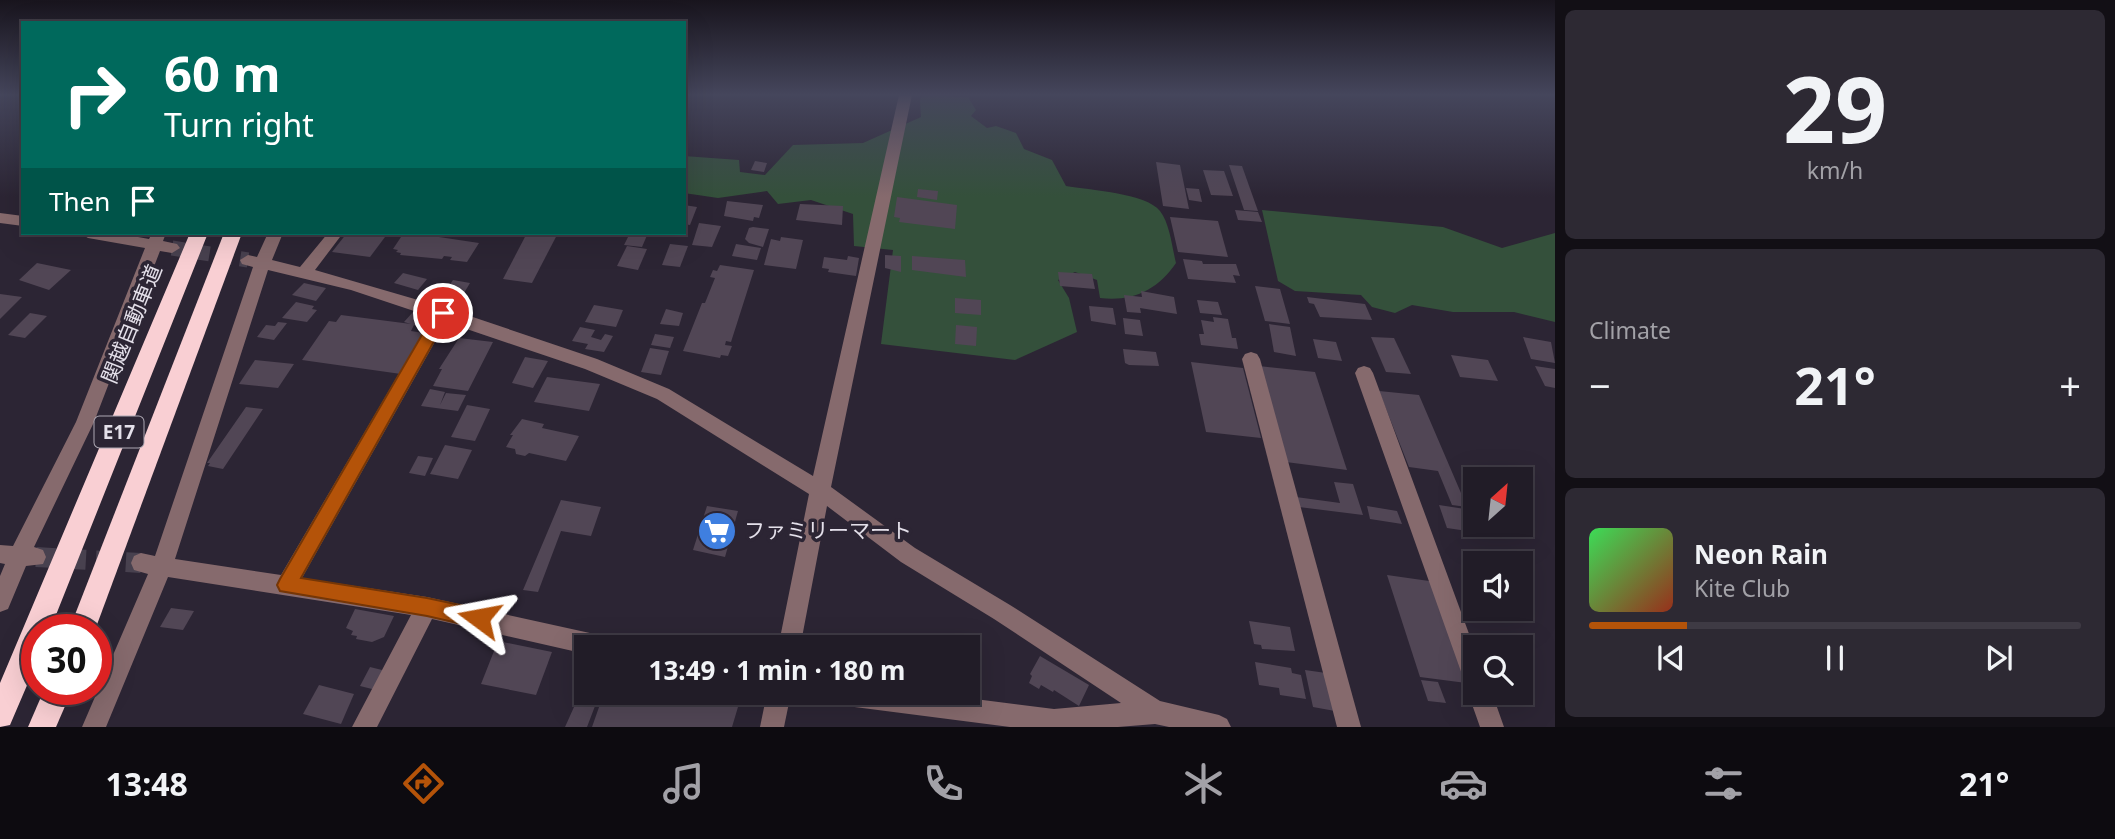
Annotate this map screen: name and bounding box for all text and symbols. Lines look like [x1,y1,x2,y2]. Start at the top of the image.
text: 60 m [164,40,281,106]
text: 29 [1783,46,1887,170]
icon: right [49,49,140,140]
text: Turn right [164,103,314,146]
text: km/h [1807,154,1863,186]
icon: arrive [124,182,162,220]
text: Then [49,183,110,219]
street label: 関越自動車道 [94,260,168,387]
pin [413,283,473,343]
icon: arrive [424,294,462,332]
text: Climate [1589,314,1671,346]
text: 21° [1794,349,1876,420]
text: − [1589,359,1611,411]
text: + [2059,359,2081,411]
road number: E17 [94,416,144,448]
north arrow [1463,467,1533,537]
map controls [1463,467,1533,705]
supermarket icon: ファミリーマート [696,510,738,552]
place label: ファミリーマート [744,516,912,544]
text: Neon Rain [1694,536,1828,572]
button: sound [1463,551,1533,621]
text: Kite Club [1694,572,1790,604]
position arrow [442,581,516,655]
speed limit sign: 30 [21,614,112,705]
button: search [1463,635,1533,705]
icon: previous [1652,639,1690,677]
icon: pause [1816,639,1854,677]
icon: next [1980,639,2018,677]
text: 13:49 · 1 min · 180 m [649,652,905,688]
icon: directions [399,759,448,808]
icon: music [659,759,708,808]
icon: phone [919,759,968,808]
icon: climate [1179,759,1228,808]
icon: car [1439,759,1488,808]
icon: filters [1699,759,1748,808]
text: 13:48 [106,762,188,805]
text: 21° [1959,762,2009,805]

